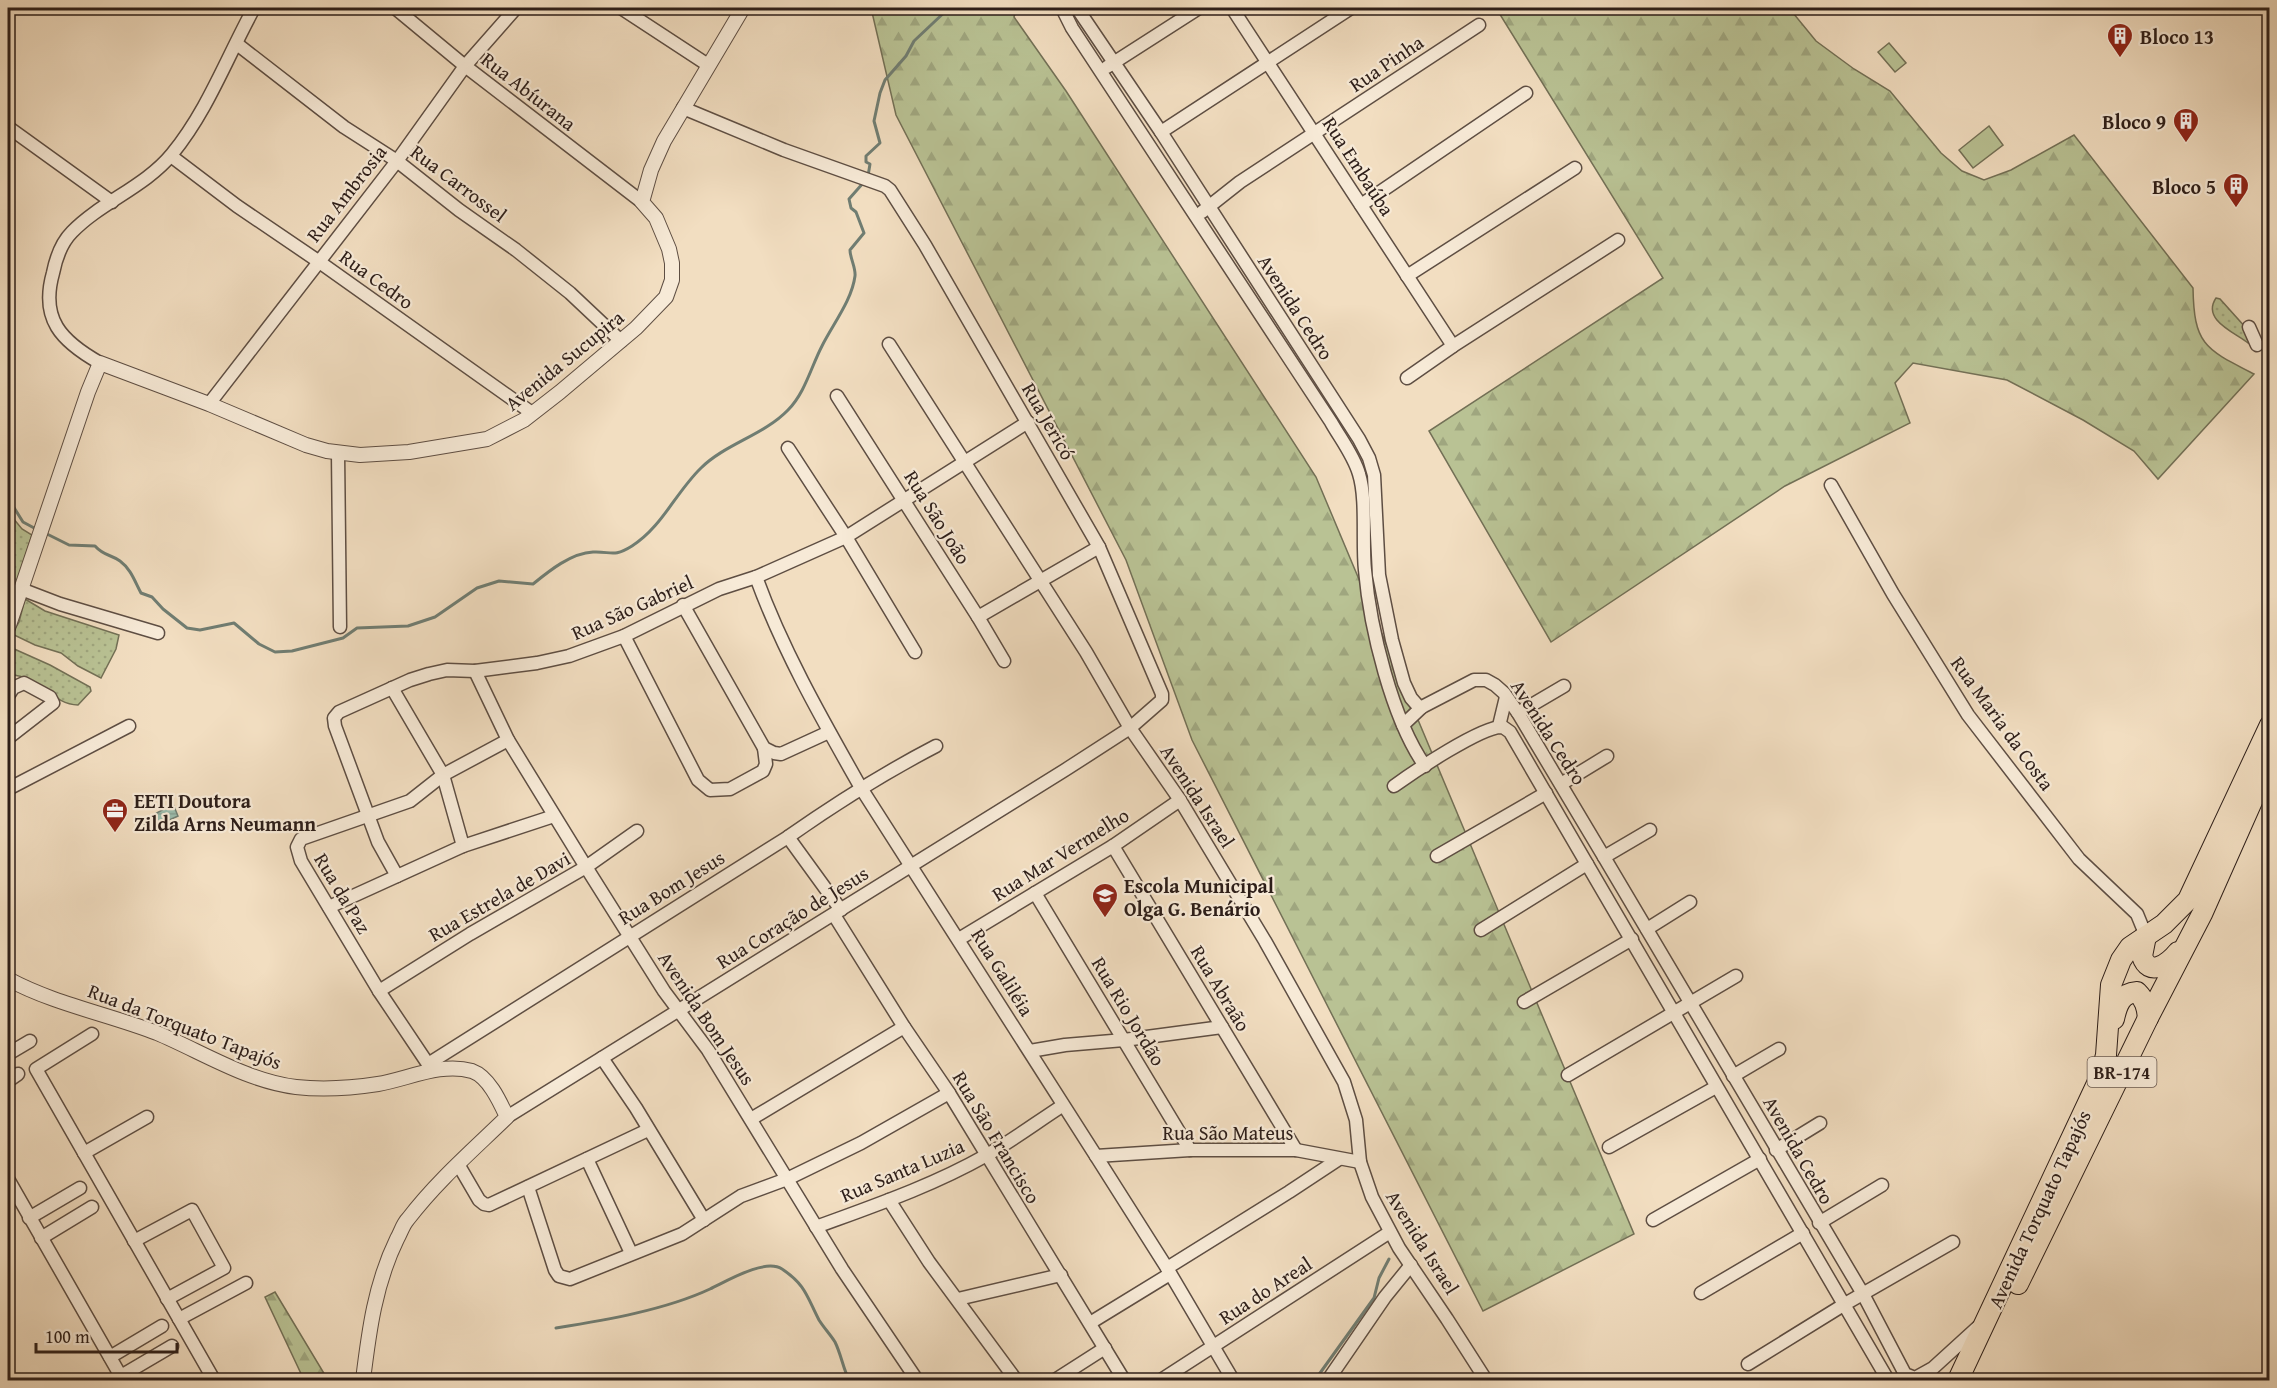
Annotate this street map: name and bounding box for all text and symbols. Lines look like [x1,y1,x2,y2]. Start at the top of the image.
building icon: Bloco 13 [2105,21,2135,59]
place label: Bloco 13 [2140,22,2214,51]
street label: Rua Pinha [1343,27,1430,99]
street label: Rua Abíurana [475,45,583,138]
building icon: Bloco 9 [2171,106,2201,144]
place label: Bloco 9 [2102,107,2166,136]
street label: Rua Embaúba [1316,111,1402,222]
street label: Rua Carrossel [405,137,513,229]
street label: Rua Ambrosia [299,138,394,248]
building icon: Bloco 5 [2221,171,2251,209]
place label: Bloco 5 [2152,172,2216,201]
street label: Rua Cedro [334,242,420,316]
street label: Avenida Cedro [1251,249,1341,365]
street label: Avenida Sucupira [498,303,630,417]
street label: Rua Jericó [1015,377,1083,465]
street label: Rua São João [898,464,978,570]
street label: Rua São Gabriel [567,567,698,647]
street label: Rua Maria da Costa [1944,650,2062,797]
street label: Avenida Cedro [1504,674,1594,790]
street label: Avenida Israel [1154,739,1242,854]
place label: EETI Doutora Zilda Arns Neumann [134,786,316,838]
office icon: EETI Doutora Zilda Arns Neumann [100,796,130,834]
street label: Rua Mar Vermelho [986,800,1134,908]
street label: Rua Estrela de Davi [423,843,576,948]
street label: Rua Bom Jesus [612,843,730,931]
street label: Rua da Paz [307,847,379,939]
street label: Rua Coração de Jesus [710,858,874,976]
place label: Escola Municipal Olga G. Benário [1124,871,1274,923]
school or university icon: Escola Municipal Olga G. Benário [1090,881,1120,919]
street label: Rua Galiléia [965,922,1042,1022]
street label: Rua Abraão [1184,939,1258,1037]
street label: Avenida Bom Jesus [651,945,763,1091]
street label: Rua Rio Jordão [1085,951,1173,1071]
street label: Rua da Torquato Tapajós [84,976,286,1076]
road number: BR-174 [2088,1057,2156,1087]
street label: Rua São Francisco [946,1065,1048,1209]
street label: Avenida Cedro [1756,1091,1842,1209]
street label: Avenida Torquato Tapajós [1980,1105,2098,1313]
street label: Rua São Mateus [1162,1118,1294,1147]
street label: Rua Santa Luzia [836,1131,969,1209]
street label: Avenida Israel [1379,1184,1467,1300]
street label: Rua do Areal [1213,1249,1318,1331]
scale bar [36,1316,177,1354]
text: 100 m [45,1323,90,1350]

